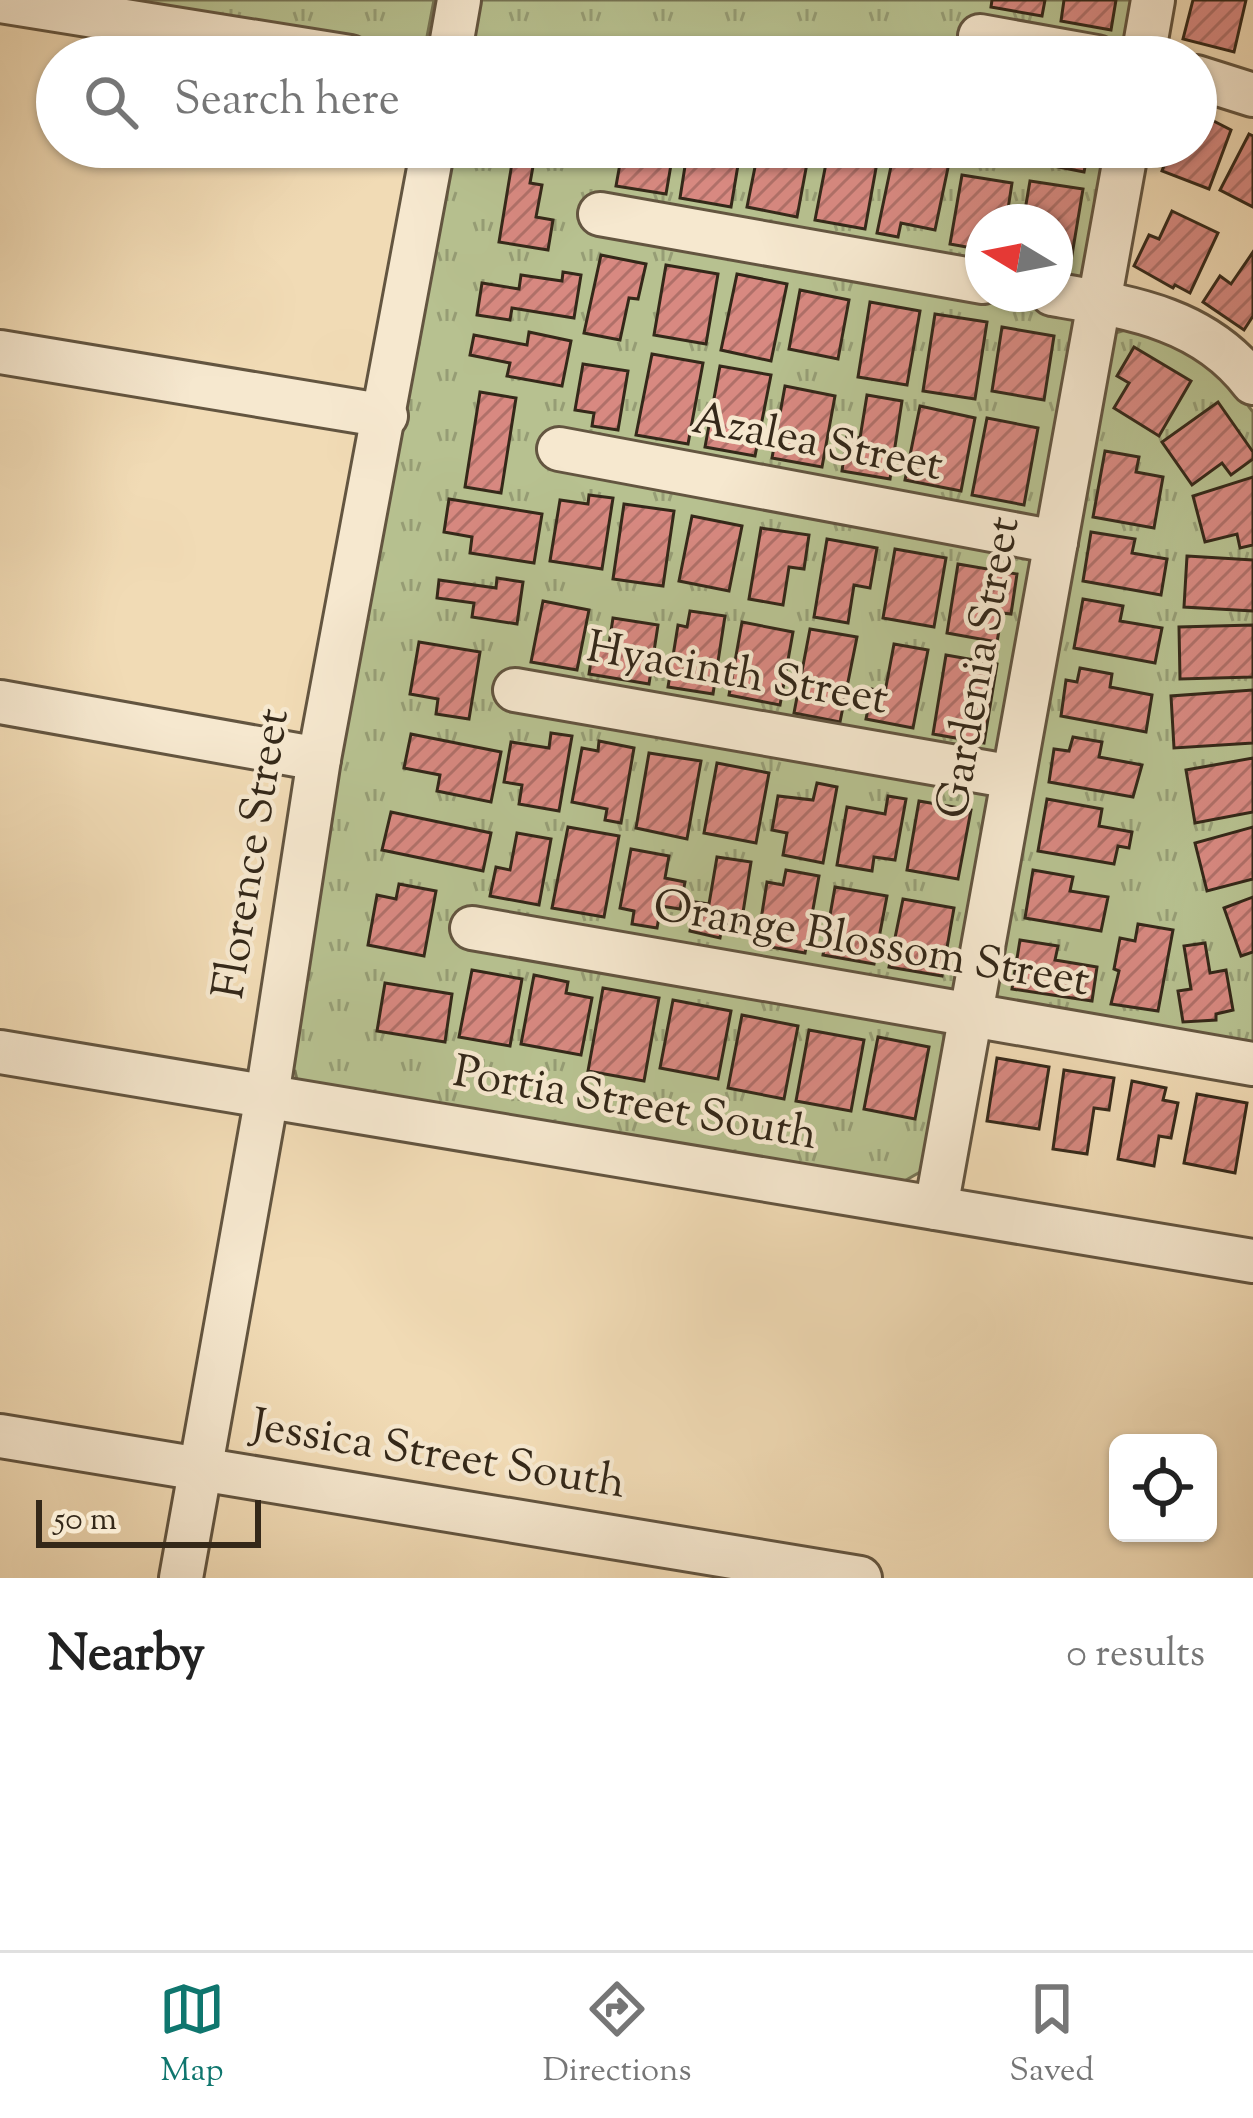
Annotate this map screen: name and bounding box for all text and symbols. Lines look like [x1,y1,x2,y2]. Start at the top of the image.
search box [36,36,1217,168]
icon: search [78,69,144,135]
text: Search here [174,70,400,135]
north arrow [965,204,1073,312]
street label: Azalea Street [686,389,948,501]
street label: Gardenia Street [922,512,1040,824]
street label: Hyacinth Street [581,618,893,734]
street label: Florence Street [199,704,309,1004]
street label: Orange Blossom Street [648,876,1094,1016]
street label: Portia Street South [448,1042,822,1170]
street label: Jessica Street South [243,1395,630,1519]
map controls [1109,1434,1217,1542]
button: locate [1109,1434,1217,1542]
scale bar [36,1494,261,1547]
text: 50 m [54,1497,117,1545]
text: Nearby [48,1620,205,1693]
text: 0 results [1066,1628,1205,1684]
tab: Map [159,1976,225,2096]
tab: Directions [543,1976,692,2096]
tab: Saved [1009,1976,1094,2096]

